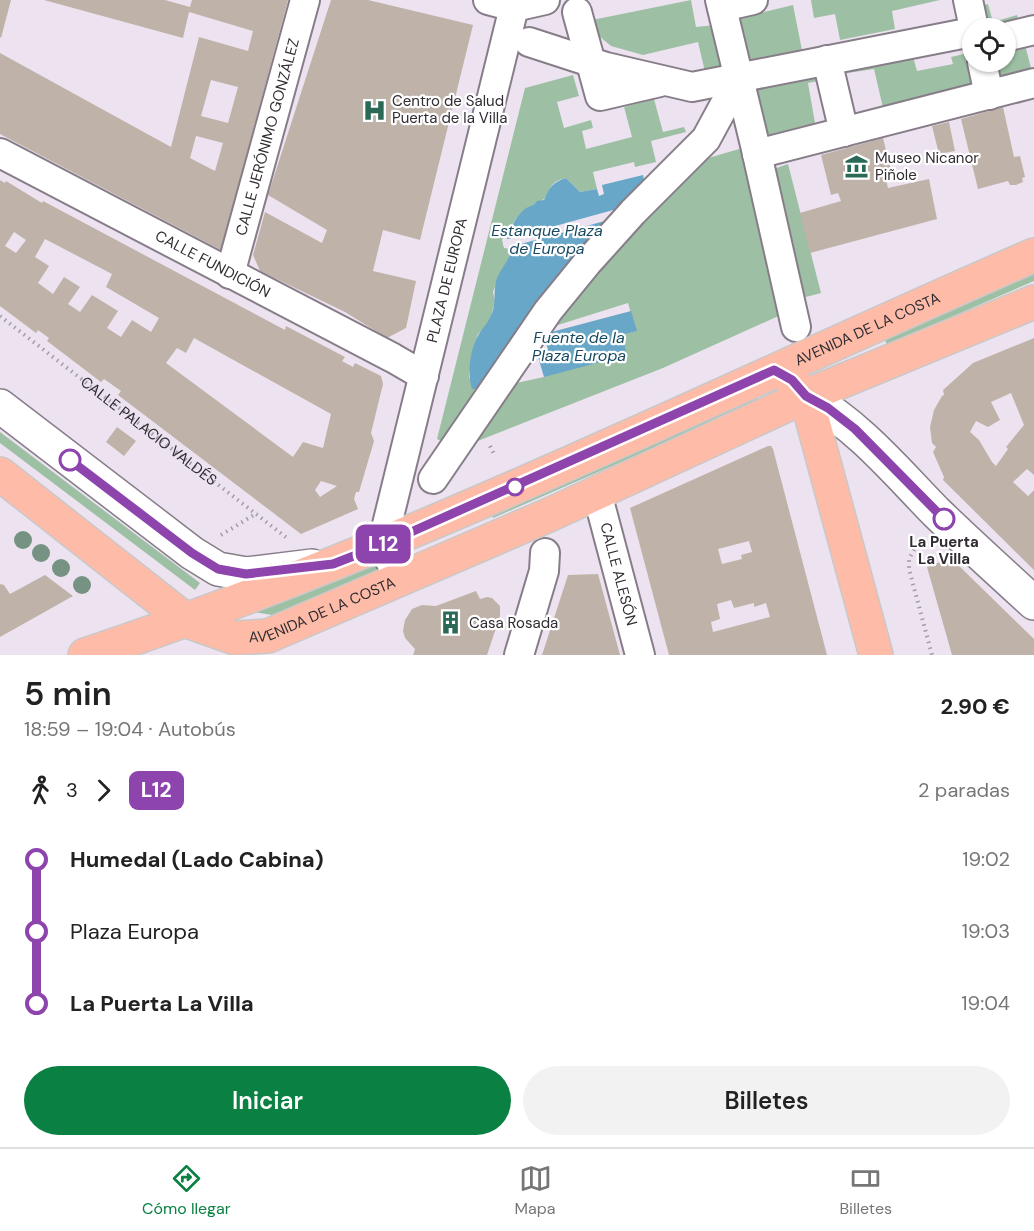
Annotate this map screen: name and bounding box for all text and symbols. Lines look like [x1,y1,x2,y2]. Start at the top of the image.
map controls [962,18,1016,72]
button: locate [962,18,1016,72]
street label: CALLE JERÓNIMO GONZÁLEZ [231,36,304,238]
place label: Centro de Salud Puerta de la Villa [392,91,507,128]
hospital icon: Centro de Salud Puerta de la Villa [361,97,387,123]
place label: Museo Nicanor Piñole [875,148,979,185]
museum icon: Museo Nicanor Piñole [844,154,870,180]
street label: PLAZA DE EUROPA [422,216,472,345]
water label: Estanque Plaza de Europa [491,220,603,259]
street label: CALLE FUNDICIÓN [152,226,274,302]
street label: AVENIDA DE LA COSTA [792,288,943,371]
water label: Fuente de la Plaza Europa [532,327,626,366]
street label: CALLE PALACIO VALDÉS [76,372,221,490]
unlabelled marker [59,449,81,471]
unlabelled marker [506,478,524,496]
marker: La Puerta La Villa [933,508,955,530]
street label: CALLE ALESÓN [595,520,642,628]
line badge: L12 [348,524,418,564]
text: L12 [368,530,398,558]
place label: La Puerta La Villa [909,532,979,569]
street label: AVENIDA DE LA COSTA [248,572,399,647]
building icon: Casa Rosada [438,610,464,636]
place label: Casa Rosada [469,613,558,633]
text: 5 min [24,672,112,715]
text: 2.90 € [940,692,1010,721]
text: 18:59 – 19:04 · Autobús [24,716,236,742]
icon: walk [24,774,57,807]
icon: forward [87,774,120,807]
text: L12 [141,776,172,804]
text: 3 [66,777,78,803]
text: 2 paradas [918,777,1010,803]
text: Humedal (Lado Cabina) [70,845,324,874]
text: 19:02 [962,846,1010,872]
text: Plaza Europa [70,917,199,946]
text: 19:03 [962,918,1010,944]
text: La Puerta La Villa [70,989,254,1018]
text: 19:04 [961,990,1010,1016]
button: Iniciar [24,1066,511,1135]
button: Billetes [523,1066,1010,1135]
tab: Cómo llegar [142,1162,231,1219]
tab: Mapa [515,1162,555,1219]
tab: Billetes [839,1162,892,1219]

